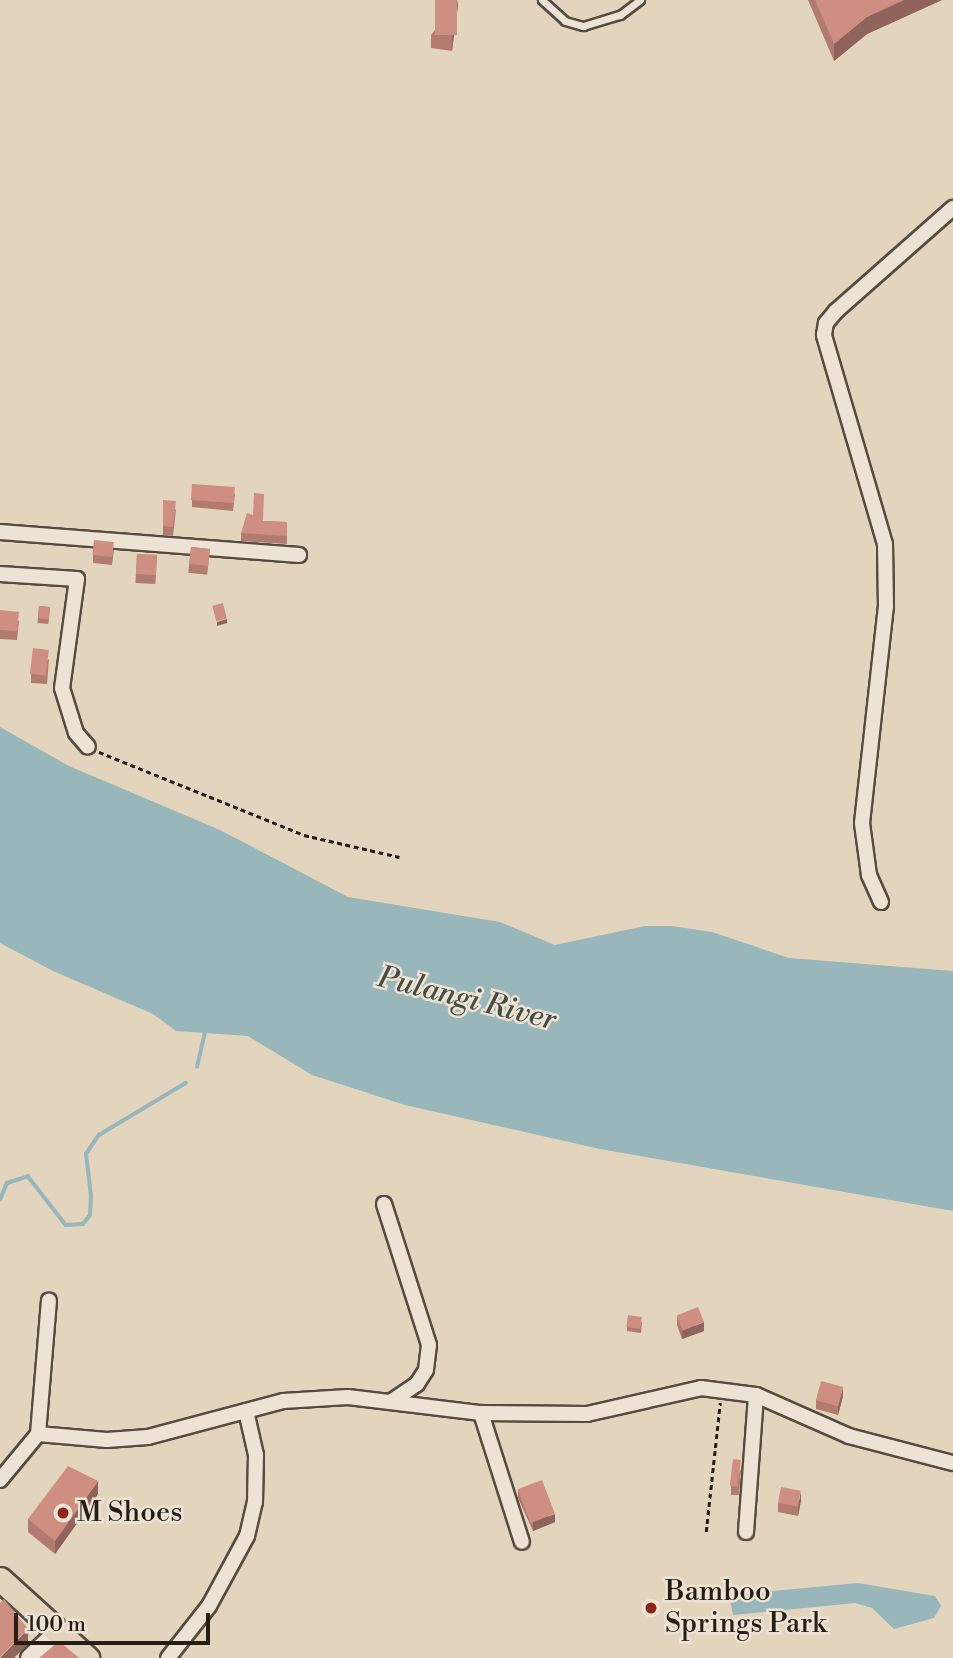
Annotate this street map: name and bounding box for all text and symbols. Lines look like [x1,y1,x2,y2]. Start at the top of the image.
water label: Pulangi River [374,959,560,1039]
place label: M Shoes [77,1496,182,1530]
marker: M Shoes [55,1505,71,1521]
place label: Bamboo Springs Park [665,1575,827,1641]
scale bar [18,1598,214,1642]
marker: Bamboo Springs Park [643,1600,659,1616]
text: 100 m [27,1612,86,1638]

